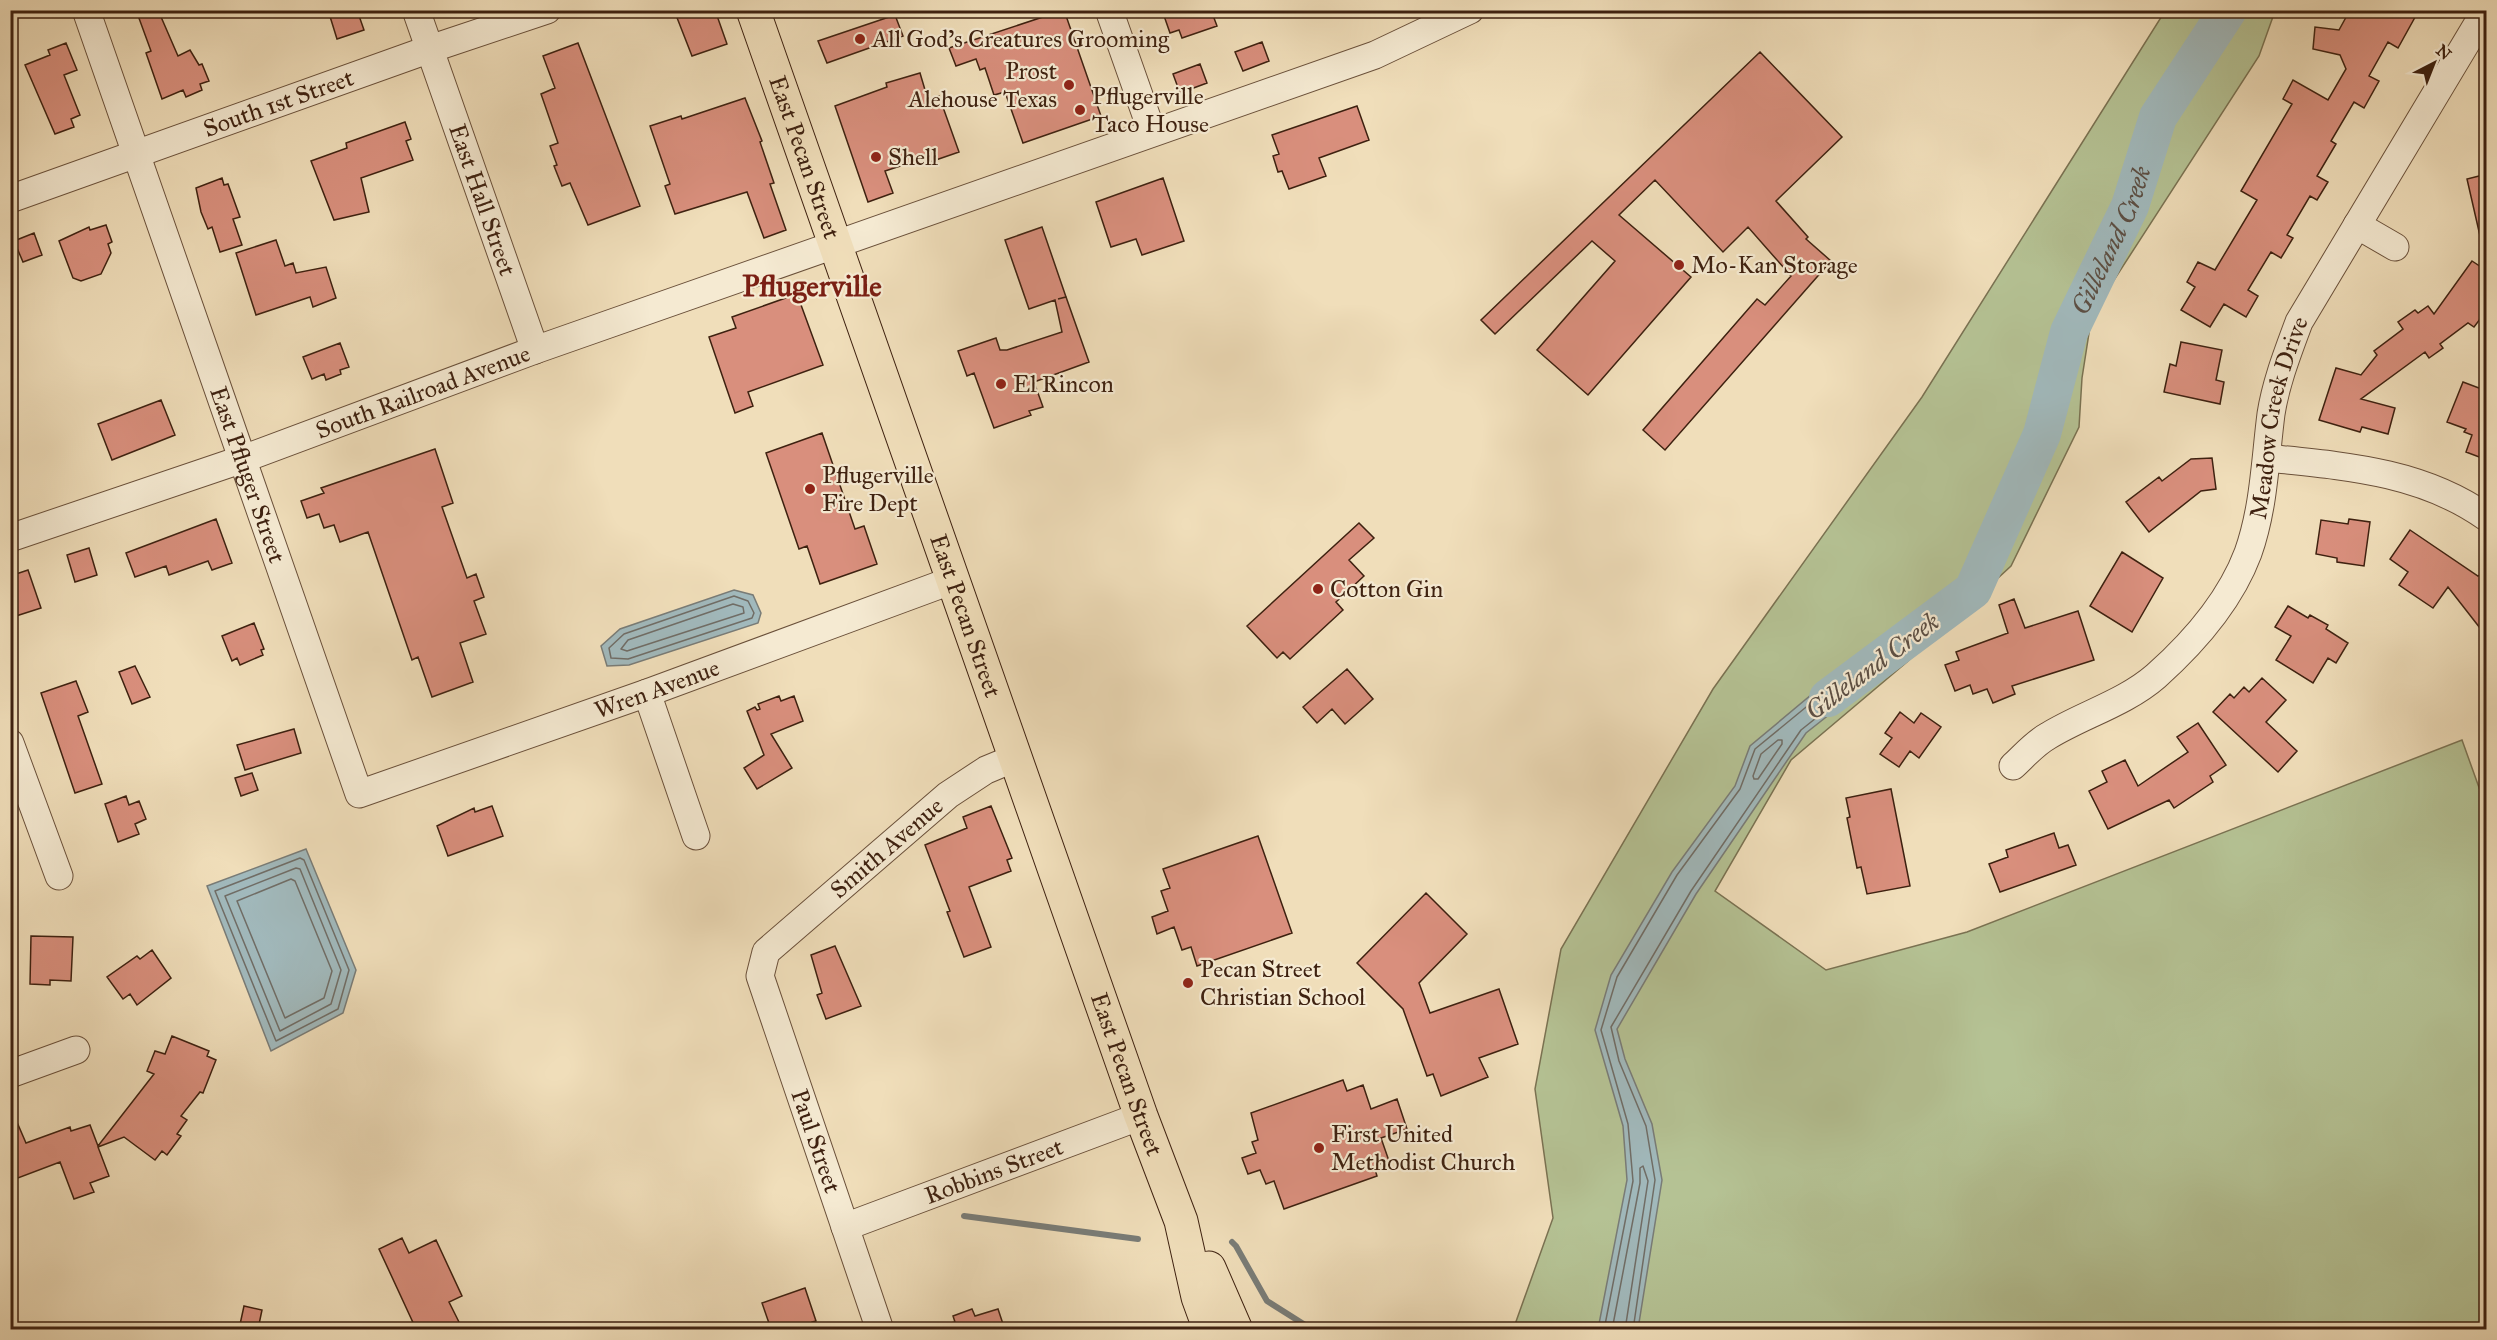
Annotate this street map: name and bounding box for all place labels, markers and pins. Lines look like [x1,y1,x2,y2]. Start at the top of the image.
place label: All God's Creatures Grooming [871,24,1170,54]
marker: All God's Creatures Grooming [853,32,867,46]
place label: Prost Alehouse Texas [907,56,1057,114]
marker: Prost Alehouse Texas [1062,78,1076,92]
place label: Pflugerville Taco House [1092,81,1209,139]
marker: Pflugerville Taco House [1073,103,1087,117]
place label: Shell [888,142,939,172]
marker: Shell [869,150,883,164]
place label: Mo-Kan Storage [1691,250,1858,280]
marker: Mo-Kan Storage [1672,258,1686,272]
place label: El Rincon [1013,369,1114,399]
marker: El Rincon [994,377,1008,391]
place label: Pflugerville Fire Dept [822,460,934,518]
marker: Pflugerville Fire Dept [803,482,817,496]
place label: Cotton Gin [1330,574,1443,604]
marker: Cotton Gin [1311,582,1325,596]
place label: Pecan Street Christian School [1200,954,1366,1012]
marker: Pecan Street Christian School [1181,976,1195,990]
place label: First United Methodist Church [1331,1119,1515,1177]
marker: First United Methodist Church [1312,1141,1326,1155]

